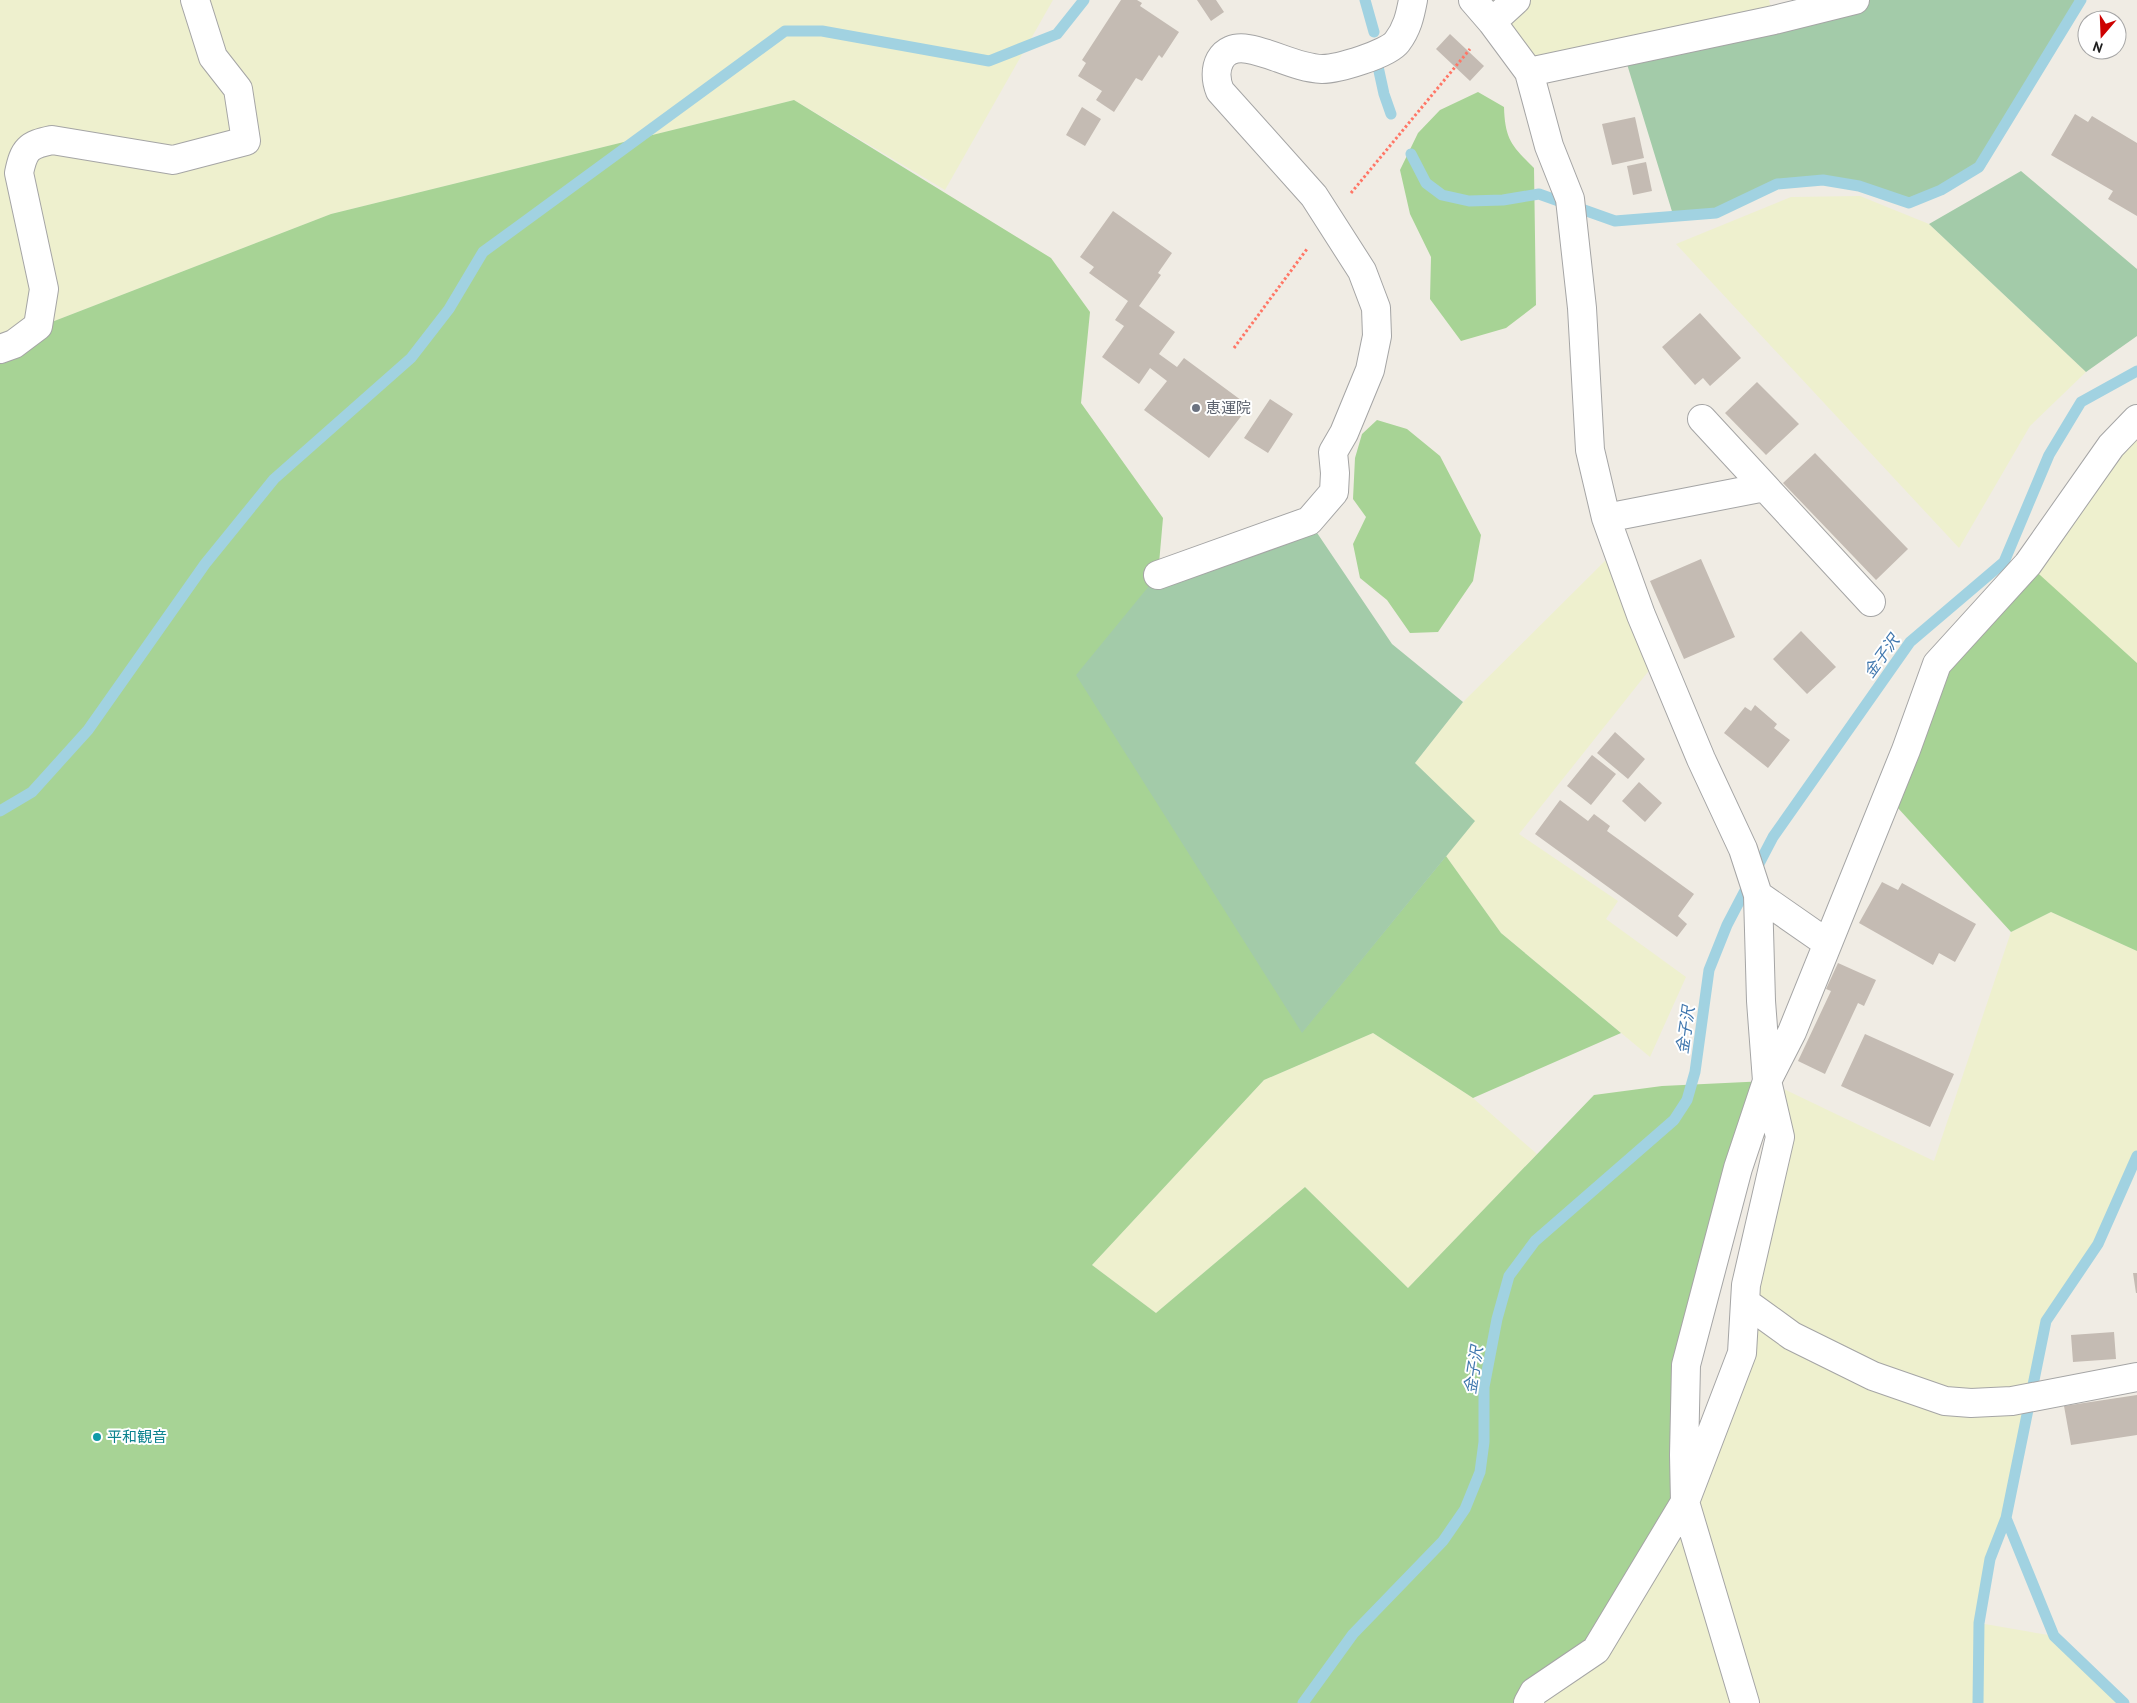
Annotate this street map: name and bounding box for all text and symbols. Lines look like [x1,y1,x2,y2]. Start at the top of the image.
north arrow [2077,10,2127,60]
text: N [2090,37,2105,57]
place label: 恵運院 [1206,398,1251,417]
marker: 恵運院 [1190,402,1202,414]
water label: 金子沢 [1859,629,1904,681]
water label: 金子沢 [1672,1003,1699,1055]
water label: 金子沢 [1459,1343,1487,1395]
place label: 平和観音 [107,1427,167,1446]
marker: 平和観音 [91,1431,103,1443]

